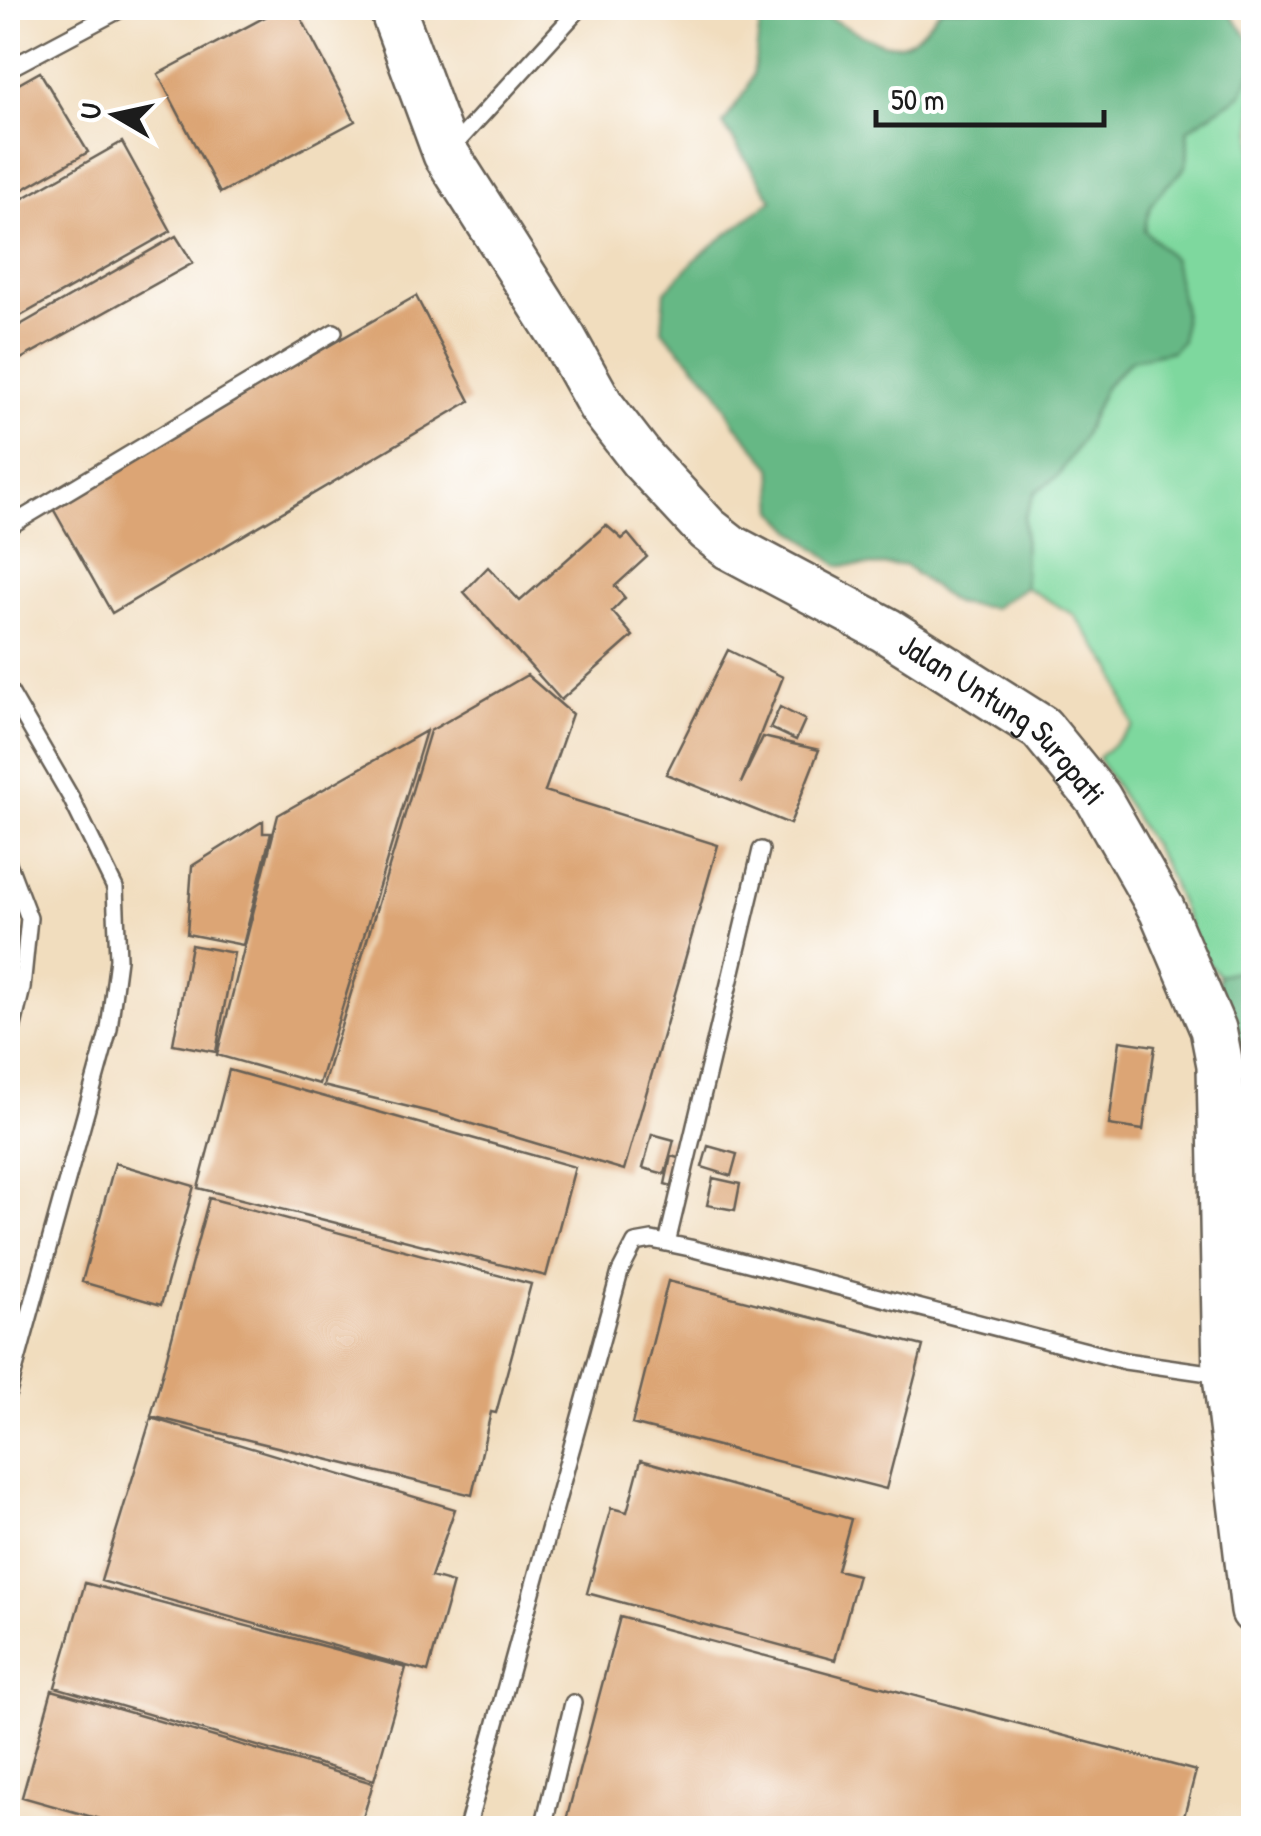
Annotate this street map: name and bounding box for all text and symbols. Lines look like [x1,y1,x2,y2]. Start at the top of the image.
north arrow [65,65,165,165]
scale bar [876,65,1104,127]
text: 50 m [891,79,944,119]
text: U [70,101,110,122]
street label: Jalan Untung Suropati [891,622,1116,814]

